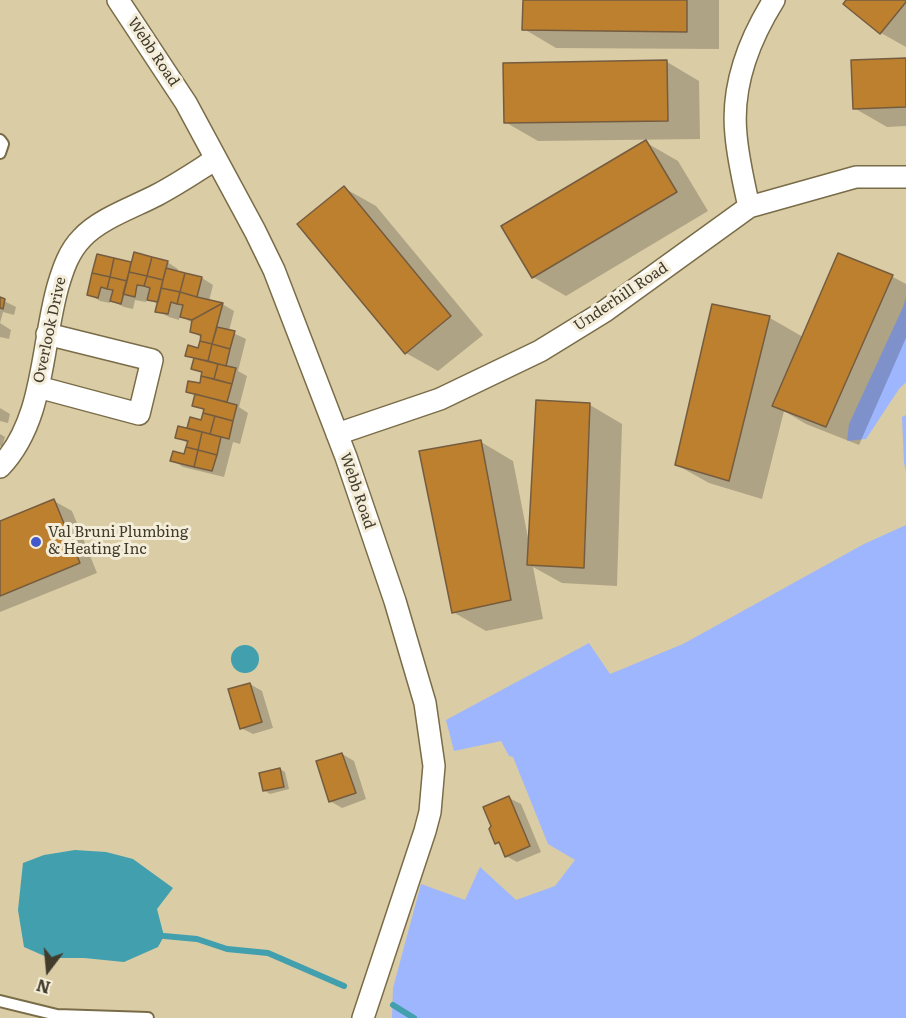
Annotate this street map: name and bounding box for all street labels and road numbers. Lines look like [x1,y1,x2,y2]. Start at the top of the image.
street label: Webb Road [123,14,183,90]
street label: Underhill Road [571,259,671,335]
street label: Overlook Drive [30,275,70,385]
street label: Webb Road [336,450,378,532]

